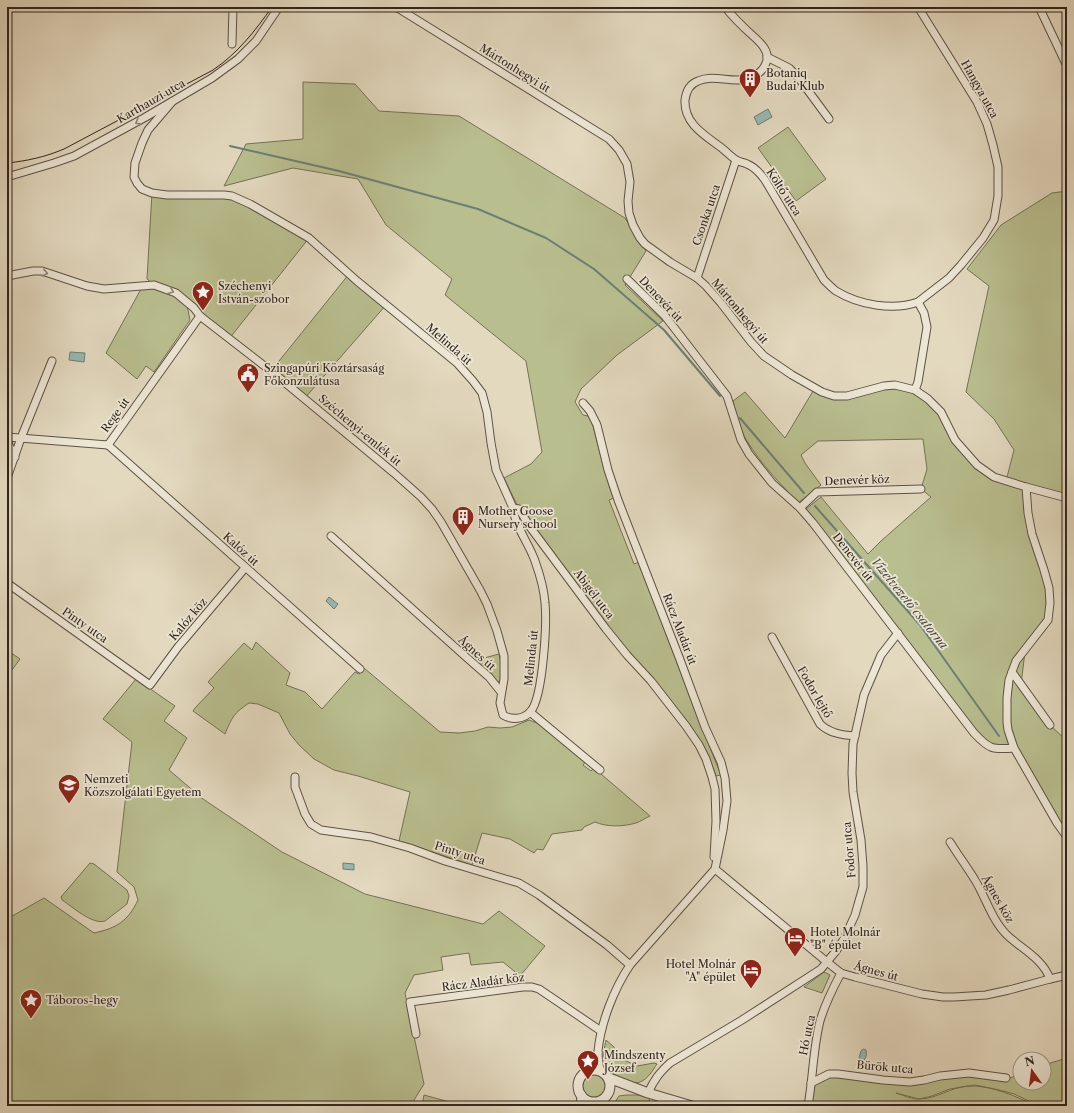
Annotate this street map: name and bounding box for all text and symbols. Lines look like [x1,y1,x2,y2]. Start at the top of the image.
street label: Mártonhegyi út [477,41,553,95]
street label: Hangya utca [958,57,1002,121]
building icon: Botaniq Budai Klub [737,66,763,99]
place label: Botaniq Budai Klub [766,66,825,93]
street label: Karthauzi utca [114,76,188,126]
one-way arrow [135,117,142,124]
street label: Költő utca [763,166,805,219]
street label: Csonka utca [689,182,723,247]
one-way arrow [42,268,48,276]
street label: Denevér út [636,273,686,325]
street label: Mártonhegyi út [709,276,771,347]
place icon: Széchenyi István-szobor [190,279,216,312]
place label: Széchenyi István-szobor [218,279,290,306]
one-way arrow [168,287,175,295]
street label: Melinda út [423,320,475,368]
public building icon: Szingapúri Köztársaság Főkonzulátusa [235,361,261,394]
place label: Szingapúri Köztársaság Főkonzulátusa [264,361,384,388]
street label: Széchenyi-emlék út [316,391,404,469]
street label: Rege út [98,395,132,435]
street label: Denevér köz [824,472,890,488]
building icon: Mother Goose Nursery school [450,504,476,537]
place label: Mother Goose Nursery school [478,504,557,531]
street label: Kalóz út [220,529,262,569]
street label: Denevér út [830,530,876,584]
water label: Vízelvezető csatorna [868,554,952,652]
street label: Abigél utca [570,566,617,622]
street label: Rácz Aladár út [660,591,700,667]
street label: Kalóz köz [166,595,210,643]
street label: Pinty utca [60,604,111,646]
street label: Melinda út [521,629,541,687]
street label: Ágnes út [455,632,499,673]
street label: Fodor lejtő [795,664,836,721]
school or university icon: Nemzeti Közszolgálati Egyetem [56,772,82,805]
place label: Nemzeti Közszolgálati Egyetem [84,772,202,799]
street label: Fodor utca [840,821,858,879]
street label: Pinty utca [433,838,487,868]
street label: Ágnes köz [978,872,1017,926]
hotel icon: Hotel Molnár "B" épület [782,925,808,958]
place label: Hotel Molnár "B" épület [810,925,881,952]
place label: Hotel Molnár "A" épület [666,957,736,984]
hotel icon: Hotel Molnár "A" épület [738,957,764,990]
street label: Ágnes út [851,958,900,984]
street label: Rácz Aladár köz [441,970,525,994]
place icon: Táboros-hegy [18,987,44,1020]
place label: Táboros-hegy [46,993,119,1007]
street label: Hó utca [796,1013,818,1057]
place icon: Mindszenty József [575,1048,601,1081]
place label: Mindszenty József [602,1048,666,1075]
north arrow [1012,1051,1052,1091]
text: N [1023,1053,1036,1069]
street label: Bürök utca [856,1058,914,1076]

